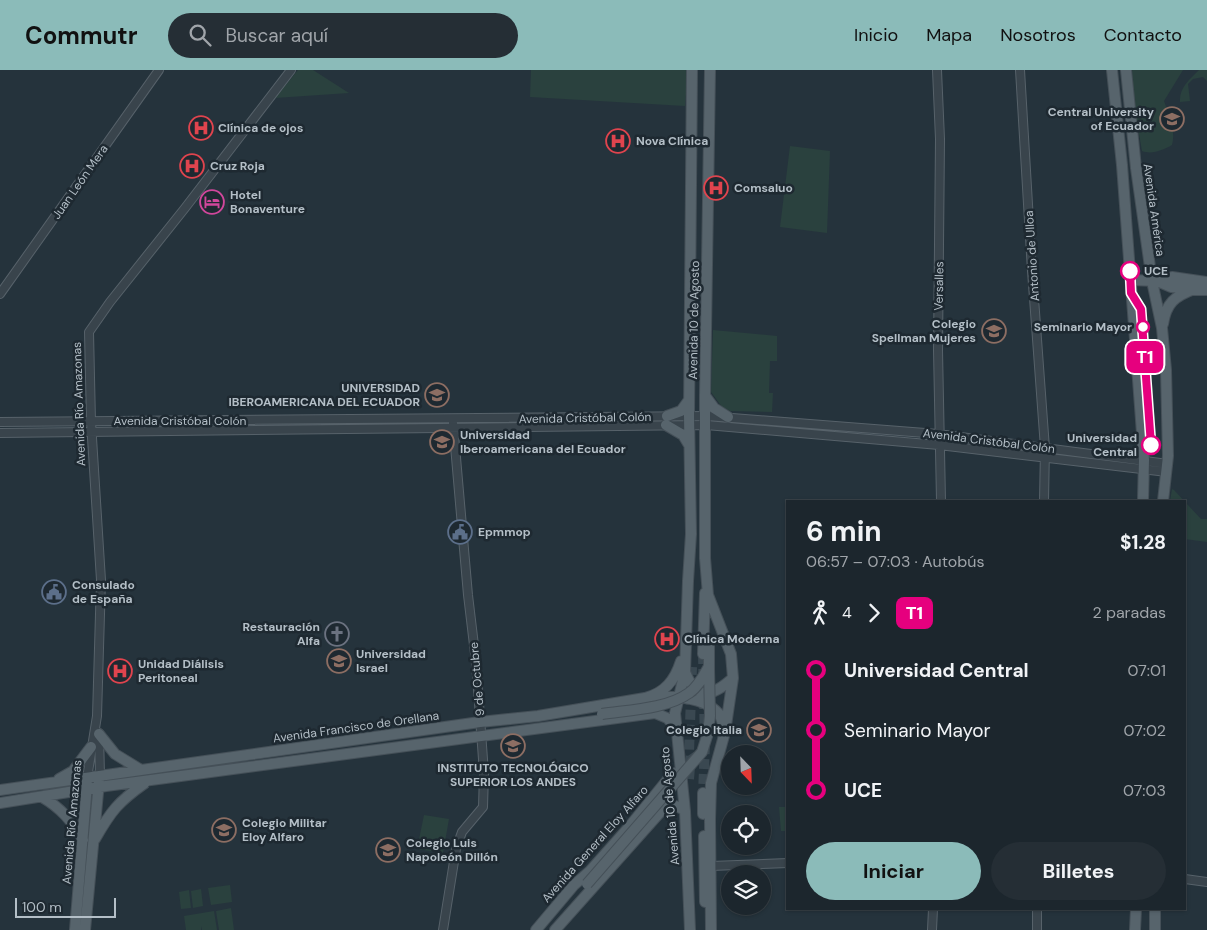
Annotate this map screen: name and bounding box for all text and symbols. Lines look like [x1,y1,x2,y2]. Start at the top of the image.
search box [168,13,518,58]
text: Commutr [25,20,138,51]
icon: search [186,21,214,49]
text: Buscar aquí [226,23,328,48]
text: Inicio [854,23,898,47]
text: Mapa [926,23,972,47]
text: Nosotros [1000,23,1076,47]
text: Contacto [1104,23,1182,47]
place label: Central University of Ecuador [1048,104,1155,134]
school or university icon: Central University of Ecuador [1159,106,1185,132]
hospital icon: Clínica de ojos [188,115,214,141]
place label: Clínica de ojos [218,120,303,136]
hospital icon: Nova Clínica [605,128,631,154]
place label: Nova Clínica [636,133,708,149]
street label: Juan León Mera [48,142,112,222]
hospital icon: Cruz Roja [179,153,205,179]
place label: Cruz Roja [210,158,265,174]
street label: Avenida América [1140,163,1168,257]
hospital icon: Comsaluo [703,175,729,201]
place label: Comsaluo [734,180,793,196]
place label: Hotel Bonaventure [230,187,305,217]
hotel icon: Hotel Bonaventure [199,189,225,215]
street label: Antonio de Ulloa [1021,210,1043,302]
street label: Avenida 10 de Agosto [685,260,703,380]
street label: Versalles [931,261,947,311]
marker: UCE [1120,261,1140,281]
place label: UCE [1144,263,1168,279]
place label: Colegio Spellman Mujeres [872,316,976,346]
school or university icon: Colegio Spellman Mujeres [981,318,1007,344]
place label: Seminario Mayor [1034,319,1132,335]
marker: Seminario Mayor [1136,320,1150,334]
street label: Avenida Río Amazonas [69,341,89,467]
line badge: T1 [1122,341,1168,373]
text: T1 [1136,345,1154,369]
place label: UNIVERSIDAD IBEROAMERICANA DEL ECUADOR [229,380,420,410]
school or university icon: UNIVERSIDAD IBEROAMERICANA DEL ECUADOR [424,382,450,408]
street label: Avenida Cristóbal Colón [518,409,652,427]
street label: Avenida Cristóbal Colón [114,413,247,429]
street label: Avenida Cristóbal Colón [922,425,1056,457]
place label: Universidad Iberoamericana del Ecuador [460,427,626,457]
school or university icon: Universidad Iberoamericana del Ecuador [429,429,455,455]
place label: Universidad Central [1067,430,1137,460]
marker: Universidad Central [1141,435,1161,455]
text: 6 min [806,513,882,550]
public building icon: Epmmop [447,519,473,545]
place label: Epmmop [478,524,531,540]
text: $1.28 [1120,530,1166,555]
text: 06:57 – 07:03 · Autobús [806,551,984,572]
place label: Consulado de España [72,577,135,607]
public building icon: Consulado de España [41,579,67,605]
icon: walk [806,599,834,627]
icon: forward [860,599,888,627]
text: T1 [906,601,923,625]
text: 4 [842,602,852,623]
text: 2 paradas [1092,602,1166,623]
place label: Restauración Alfa [243,619,320,649]
church icon: Restauración Alfa [324,621,350,647]
hospital icon: Clínica Moderna [654,626,680,652]
place label: Clínica Moderna [684,631,779,647]
street label: 9 de Octubre [466,641,488,717]
place label: Universidad Israel [356,646,426,676]
school or university icon: Universidad Israel [326,648,352,674]
place label: Unidad Diálisis Peritoneal [138,656,224,686]
hospital icon: Unidad Diálisis Peritoneal [107,658,133,684]
text: Universidad Central [844,658,1029,683]
text: 07:01 [1128,660,1166,681]
street label: Avenida Francisco de Orellana [272,707,440,747]
school or university icon: Colegio Italia [746,717,772,743]
text: Seminario Mayor [844,718,990,743]
text: 07:02 [1124,720,1166,741]
place label: Colegio Italia [666,722,742,738]
school or university icon: INSTITUTO TECNOLÓGICO SUPERIOR LOS ANDES [500,733,526,759]
north arrow [721,745,771,795]
map controls [721,745,771,915]
street label: Avenida 10 de Agosto [657,746,683,866]
street label: Avenida Río Amazonas [59,759,85,885]
place label: INSTITUTO TECNOLÓGICO SUPERIOR LOS ANDES [437,760,589,790]
text: UCE [844,778,882,803]
text: 07:03 [1123,780,1166,801]
street label: Avenida General Eloy Alfaro [538,782,652,906]
button: locate [721,805,771,855]
place label: Colegio Militar Eloy Alfaro [242,815,327,845]
school or university icon: Colegio Militar Eloy Alfaro [211,817,237,843]
place label: Colegio Luis Napoleón Dillón [406,835,498,865]
school or university icon: Colegio Luis Napoleón Dillón [375,837,401,863]
button: Iniciar [806,842,981,900]
button: Billetes [991,842,1166,900]
button: layers [721,865,771,915]
scale bar [15,895,116,918]
text: 100 m [22,898,62,916]

